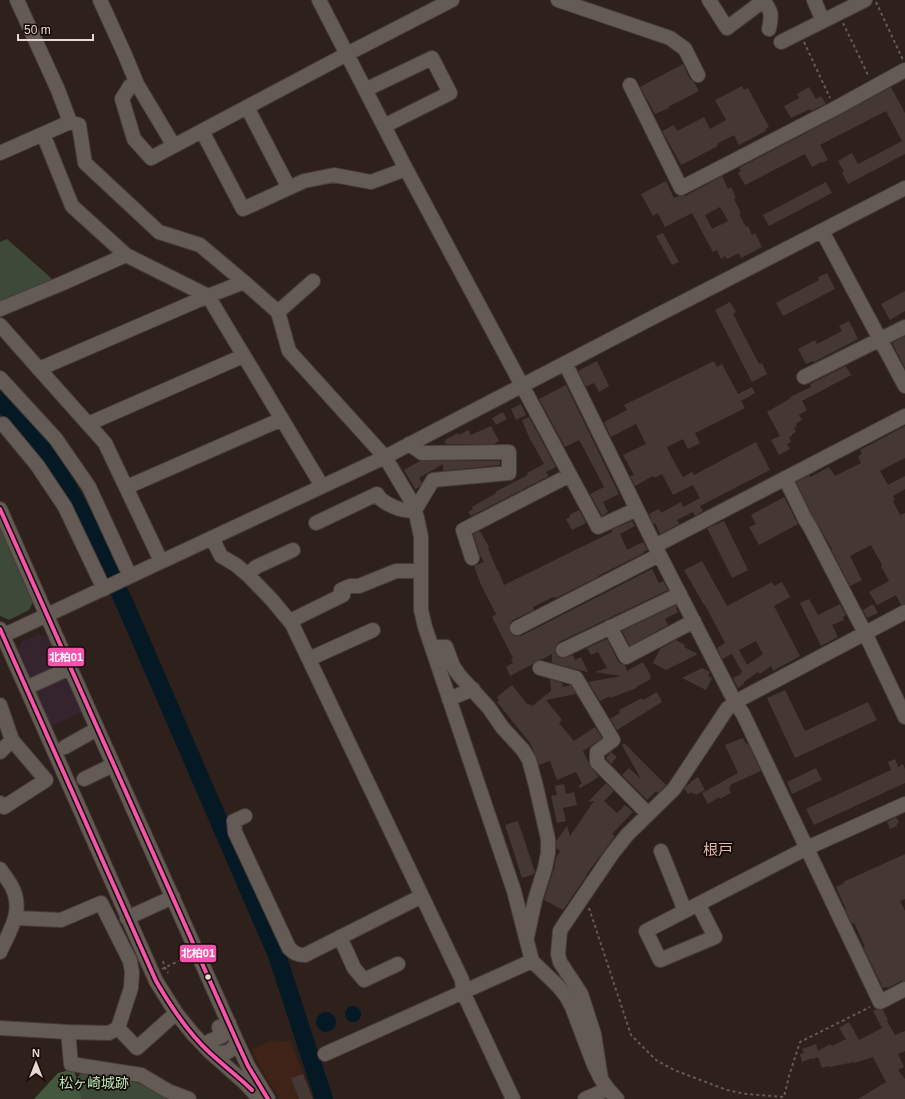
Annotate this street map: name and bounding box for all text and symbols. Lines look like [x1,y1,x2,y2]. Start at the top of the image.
scale bar [18,16,93,42]
text: 50 m [24,23,51,37]
line badge: 北柏01 [47,647,85,667]
text: 北柏01 [49,651,83,663]
district label: 根戸 [703,841,733,858]
line badge: 北柏01 [179,944,217,963]
text: 北柏01 [181,947,215,959]
unlabelled marker [203,972,213,982]
north arrow [16,1043,56,1083]
text: N [32,1047,40,1059]
park label: 松ヶ崎城跡 [59,1075,129,1091]

